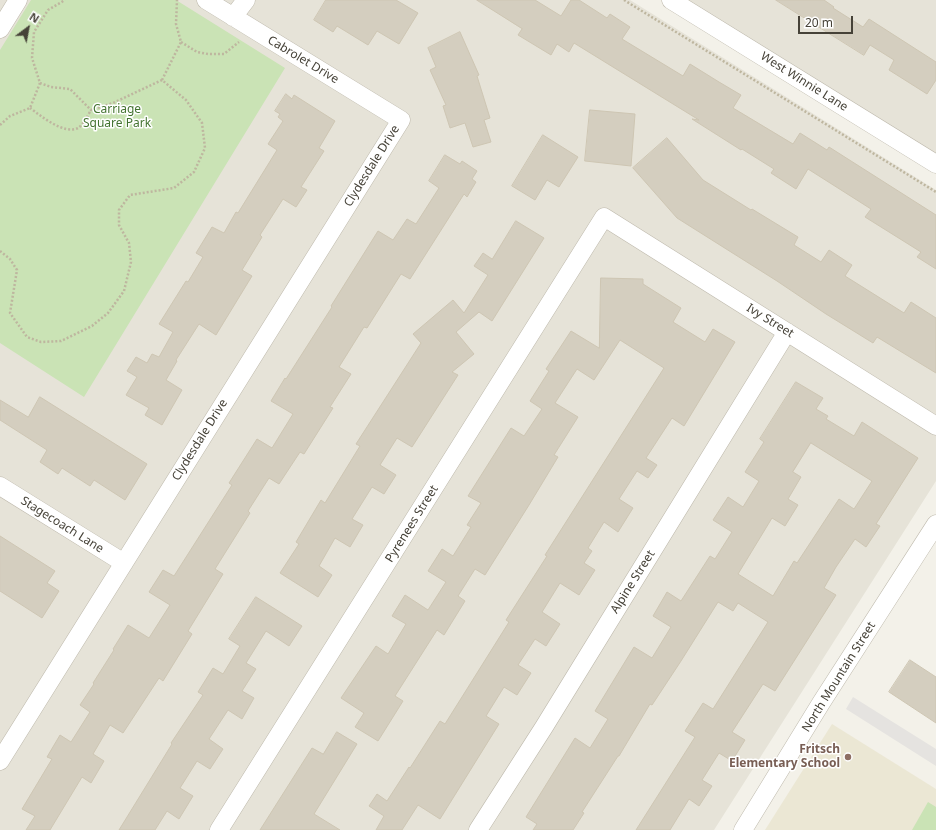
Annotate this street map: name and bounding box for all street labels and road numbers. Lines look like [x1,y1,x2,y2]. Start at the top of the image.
street label: Cabrolet Drive [265,33,341,87]
street label: West Winnie Lane [758,49,850,115]
street label: Clydesdale Drive [341,123,403,209]
street label: Ivy Street [744,301,796,341]
street label: Clydesdale Drive [169,397,231,483]
street label: Pyrenees Street [383,483,441,565]
street label: Stagecoach Lane [18,494,106,556]
street label: Alpine Street [608,548,658,616]
street label: North Mountain Street [799,619,879,735]

